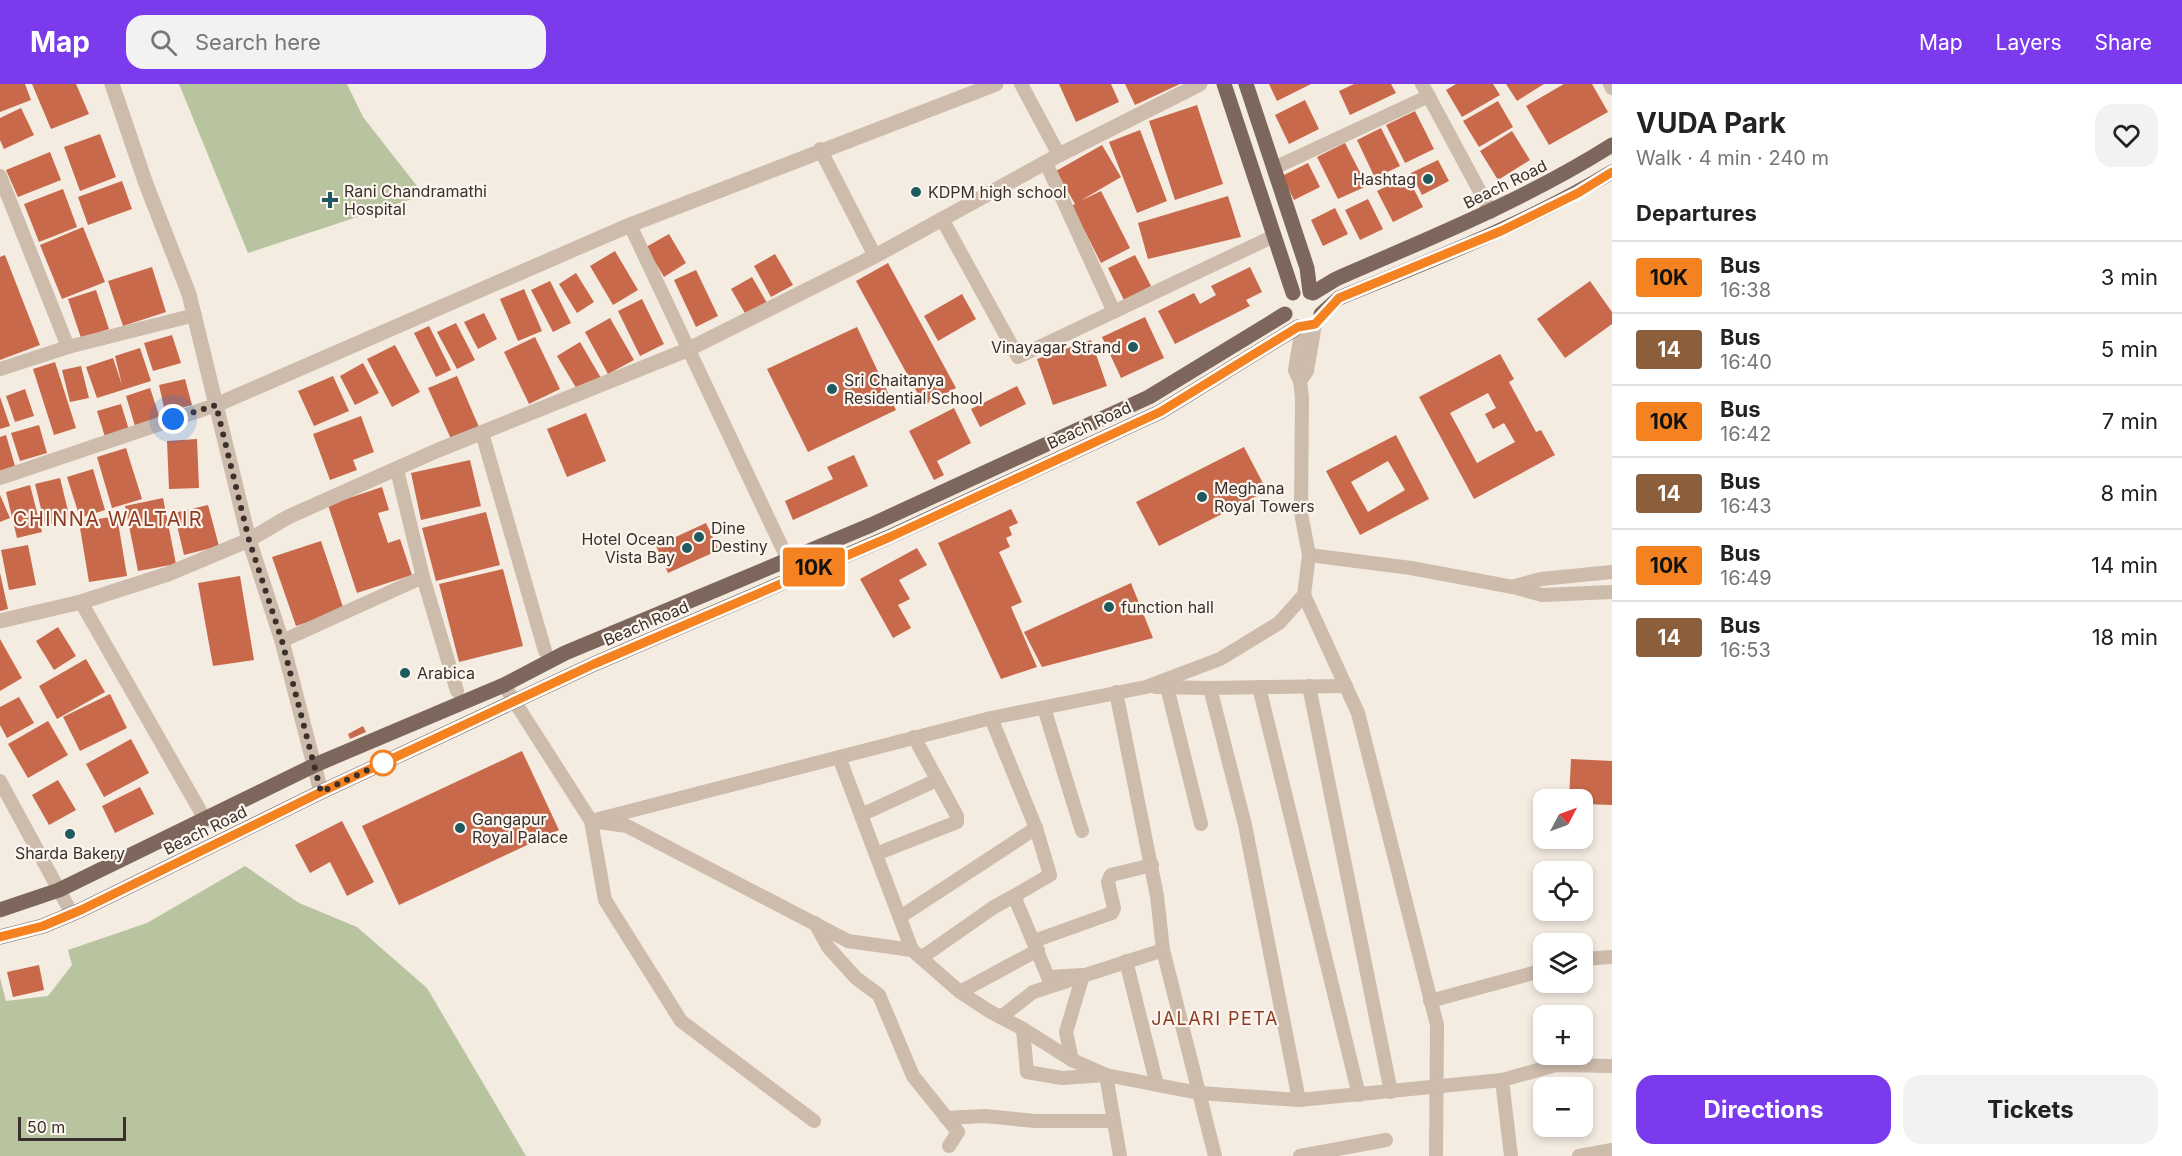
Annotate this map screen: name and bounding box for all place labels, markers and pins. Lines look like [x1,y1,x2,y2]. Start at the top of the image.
place label: Hashtag [1353,169,1416,189]
marker: Hashtag [1421,172,1435,186]
place label: Rani Chandramathi Hospital [344,181,487,219]
place label: KDPM high school [928,182,1067,202]
marker: KDPM high school [909,185,923,199]
marker: Rani Chandramathi Hospital [321,191,339,209]
place label: Vinayagar Strand [991,337,1121,357]
marker: Vinayagar Strand [1126,340,1140,354]
place label: Sri Chaitanya Residential School [844,370,983,408]
marker: Sri Chaitanya Residential School [825,382,839,396]
place label: Meghana Royal Towers [1214,478,1315,516]
marker: Meghana Royal Towers [1195,490,1209,504]
place label: Dine Destiny [711,518,768,556]
place label: Hotel Ocean Vista Bay [581,529,675,567]
marker: Dine Destiny [692,530,706,544]
marker: Hotel Ocean Vista Bay [680,541,694,555]
place label: function hall [1121,597,1214,617]
marker: function hall [1102,600,1116,614]
place label: Arabica [417,663,475,683]
marker: Arabica [398,666,412,680]
unlabelled marker [370,750,396,776]
place label: Gangapur Royal Palace [472,809,568,847]
marker: Gangapur Royal Palace [453,821,467,835]
marker: Sharda Bakery [63,827,77,841]
place label: Sharda Bakery [15,843,125,863]

